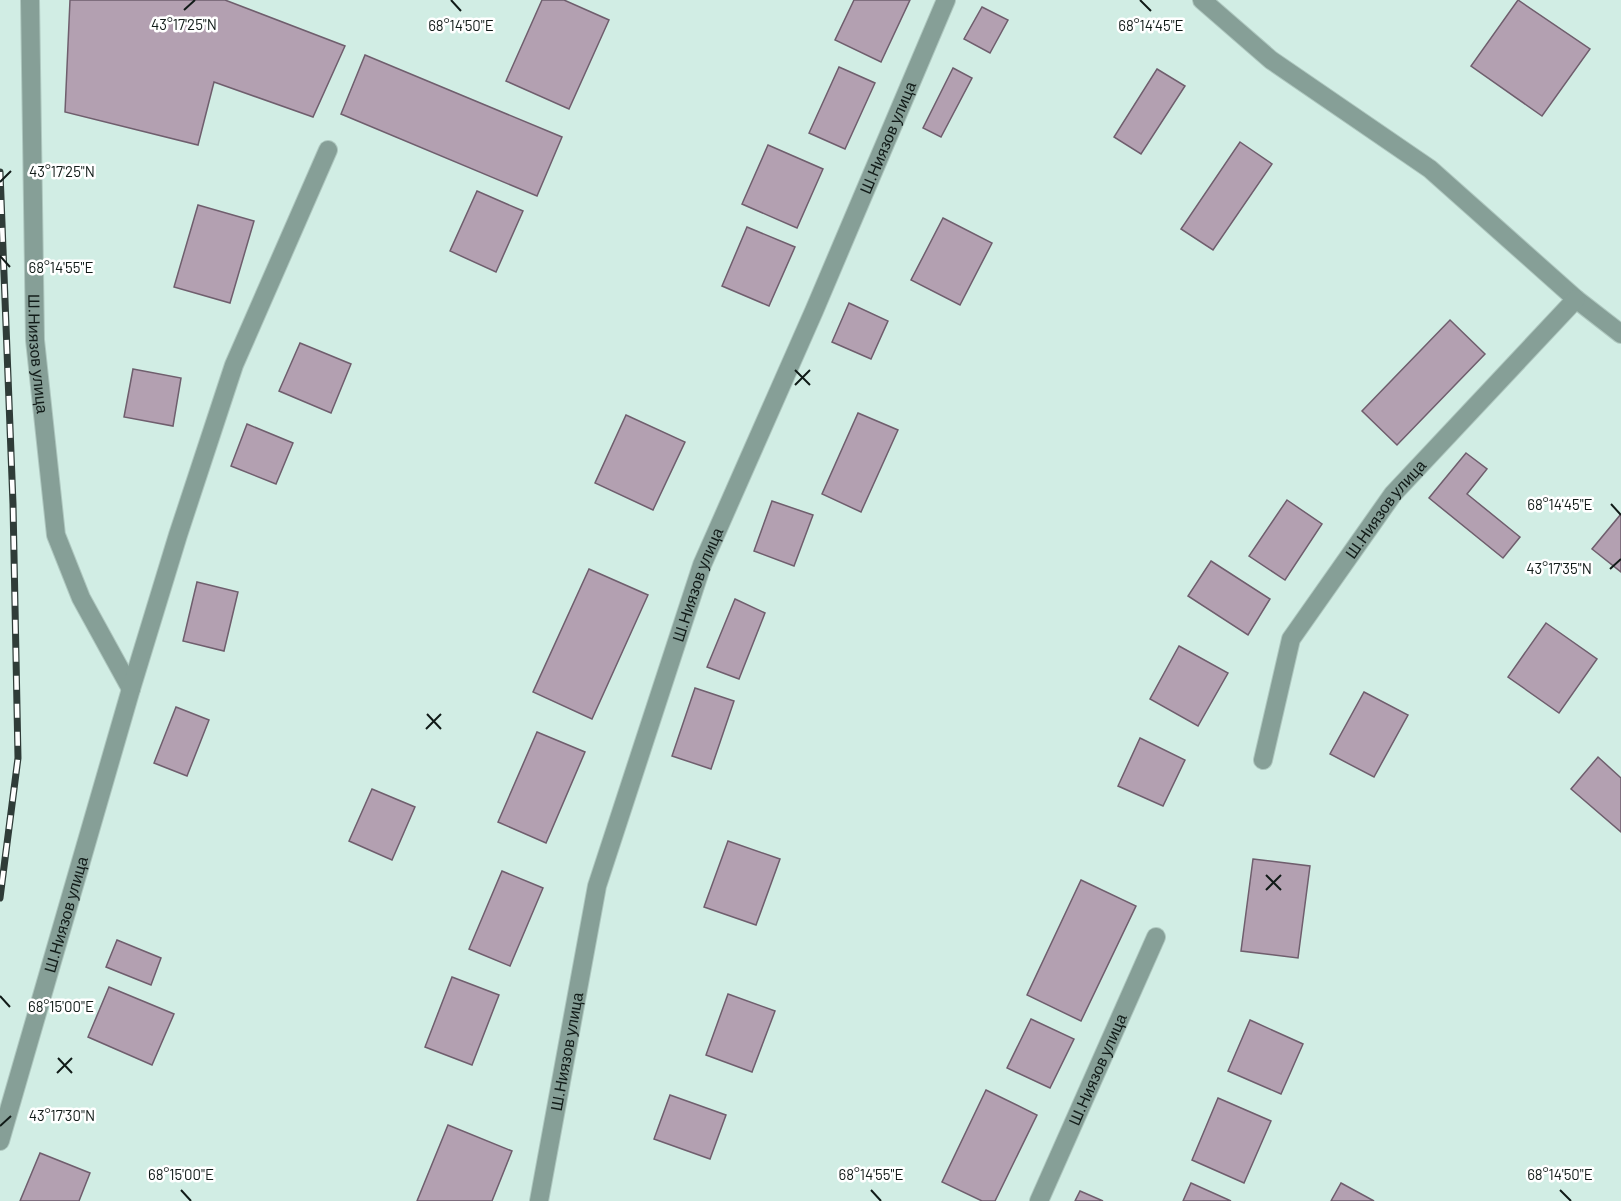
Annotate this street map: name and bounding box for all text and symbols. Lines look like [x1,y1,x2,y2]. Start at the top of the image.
text: 43°17'25"N [151,15,217,33]
text: 68°14'50"E [428,16,494,34]
text: 68°14'45"E [1118,16,1184,34]
street label: Ш.Ниязов улица [855,78,919,196]
text: 43°17'25"N [29,162,95,180]
text: 68°14'55"E [29,258,93,276]
street label: Ш.Ниязов улица [25,294,53,415]
street label: Ш.Ниязов улица [1341,455,1429,562]
text: 68°14'45"E [1527,495,1593,513]
street label: Ш.Ниязов улица [668,524,726,644]
text: 43°17'35"N [1526,559,1592,577]
street label: Ш.Ниязов улица [39,854,91,974]
street label: Ш.Ниязов улица [546,991,586,1112]
text: 68°15'00"E [28,997,94,1015]
street label: Ш.Ниязов улица [1064,1010,1130,1128]
text: 43°17'30"N [29,1106,95,1124]
text: 68°15'00"E [148,1165,214,1183]
text: 68°14'55"E [839,1165,903,1183]
text: 68°14'50"E [1527,1165,1593,1183]

